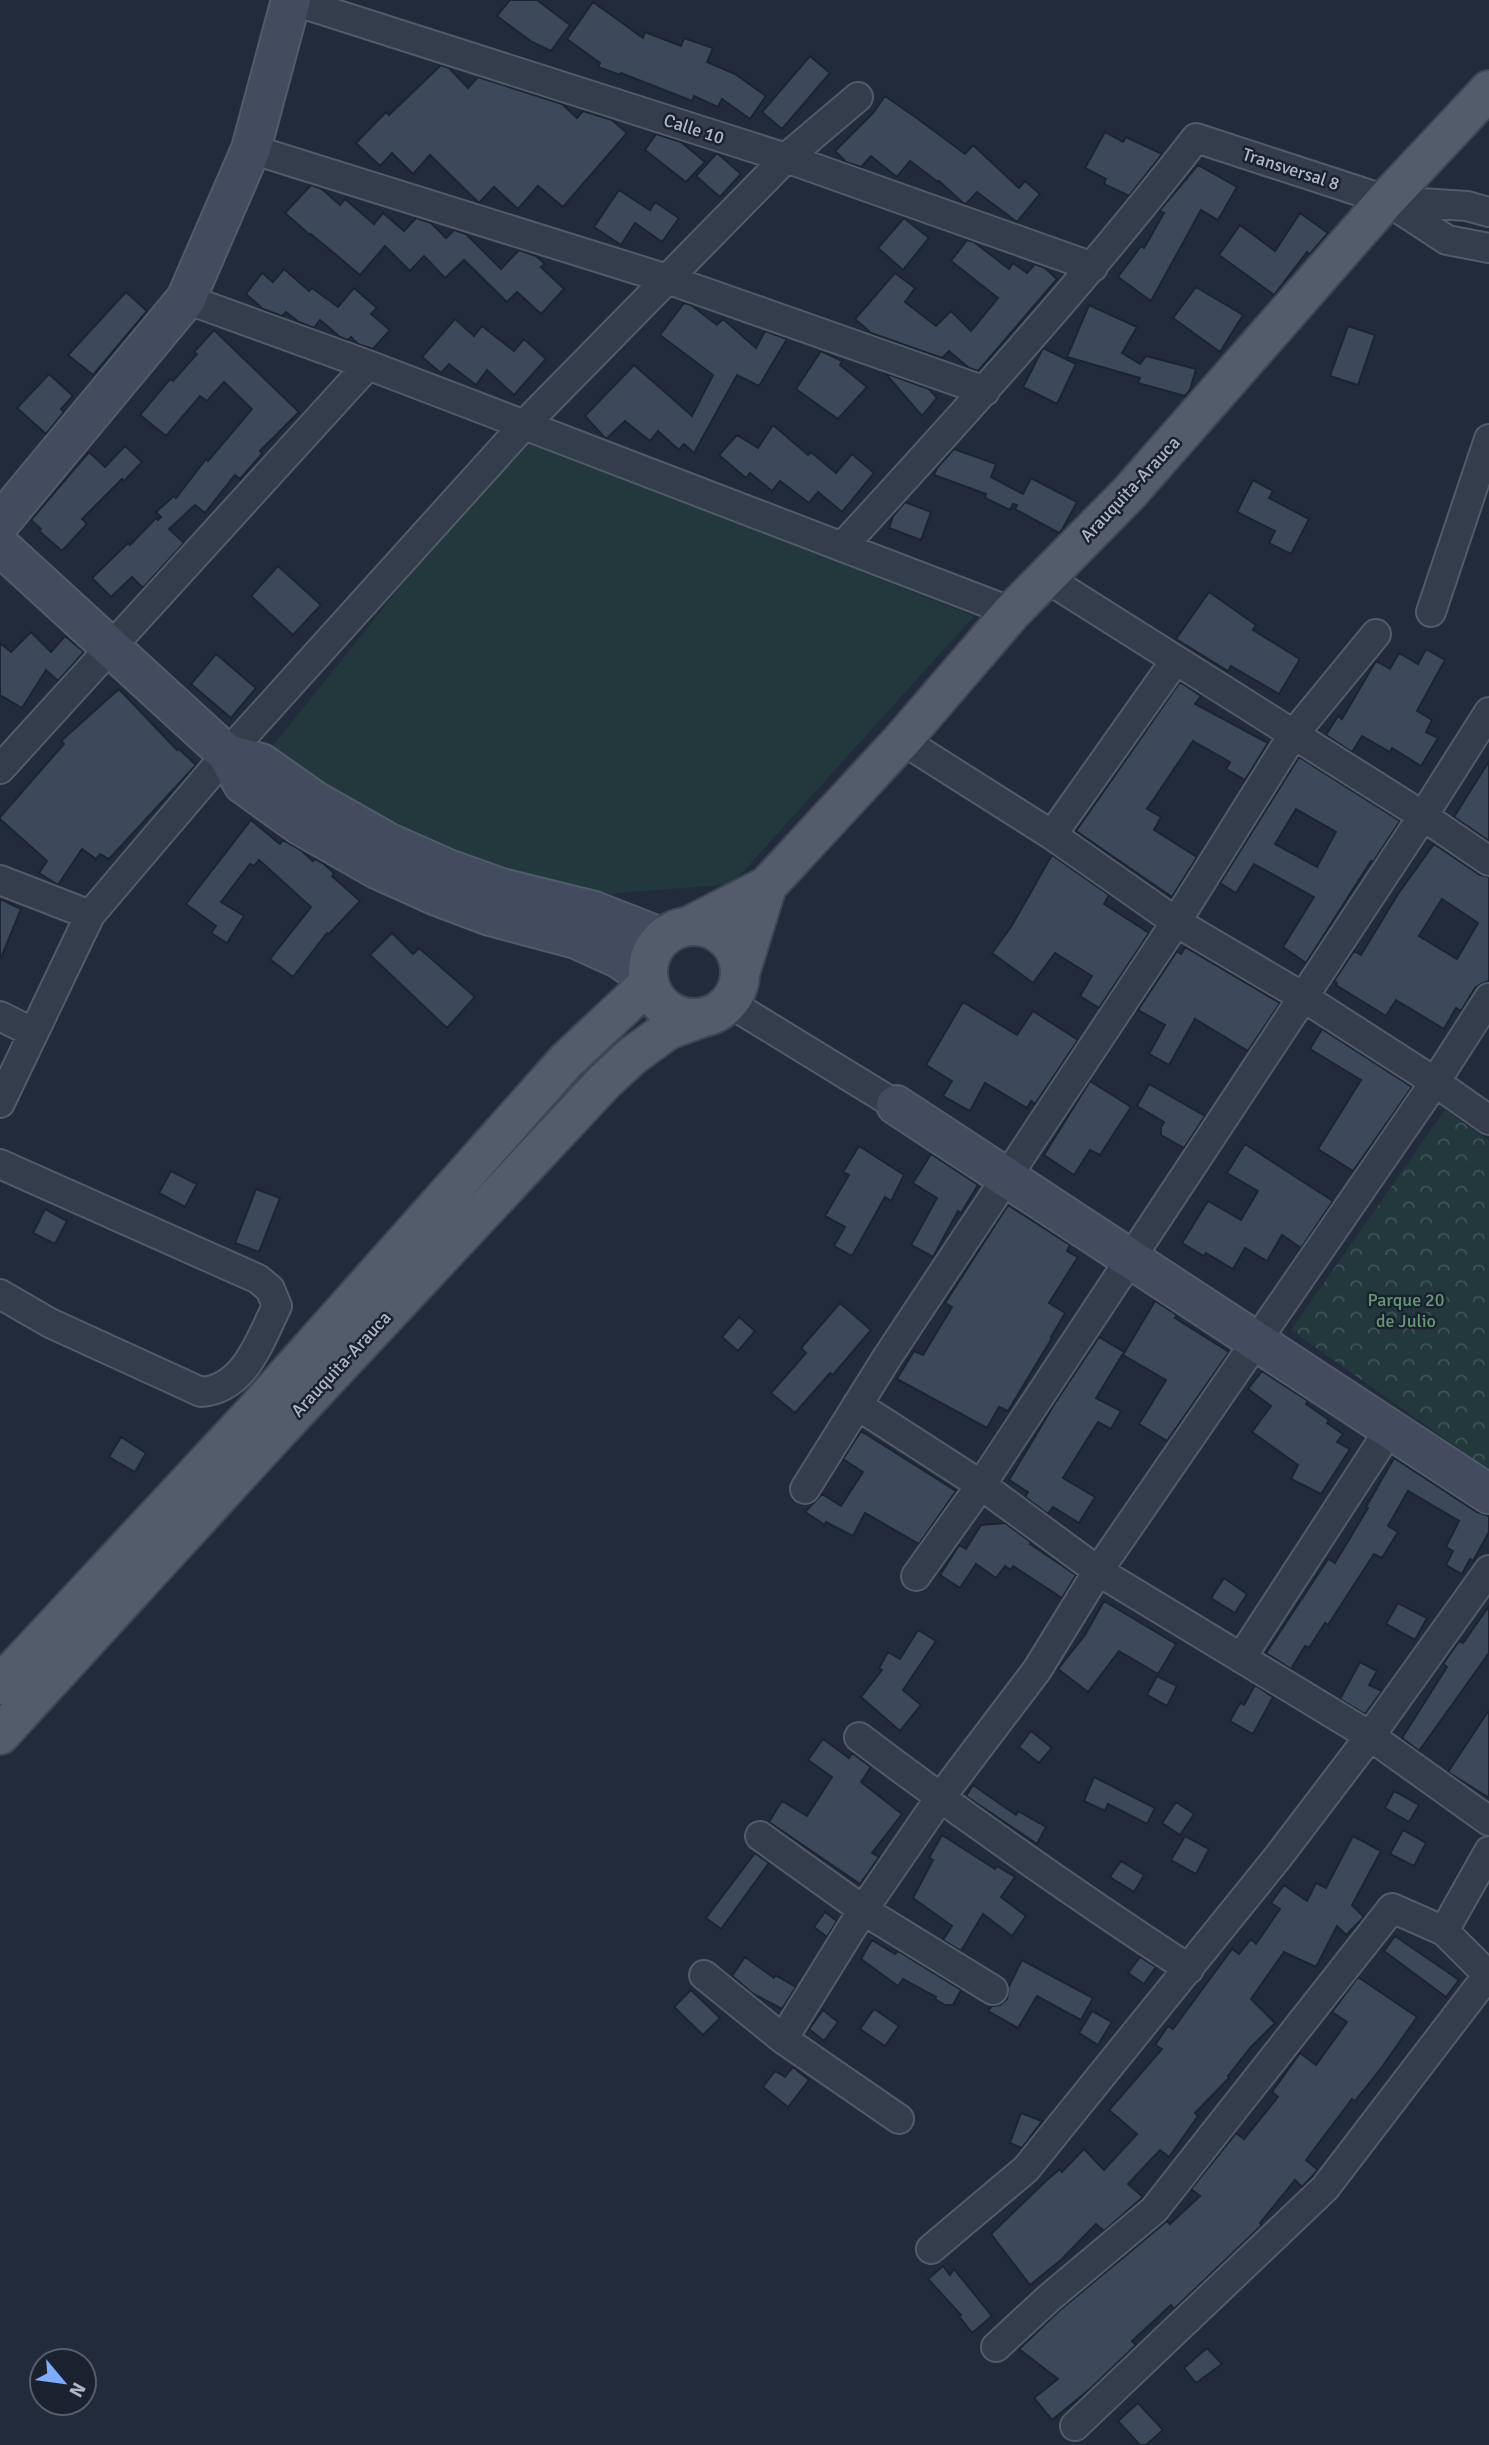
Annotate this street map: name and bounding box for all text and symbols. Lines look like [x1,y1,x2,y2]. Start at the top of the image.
street label: Calle 10 [661,109,727,149]
street label: Transversal 8 [1240,143,1342,195]
street label: Arauquita-Arauca [1075,432,1185,546]
park label: Parque 20 de Julio [1367,1289,1445,1332]
street label: Arauquita-Arauca [286,1307,396,1421]
north arrow [28,2347,98,2417]
text: N [63,2378,91,2401]

